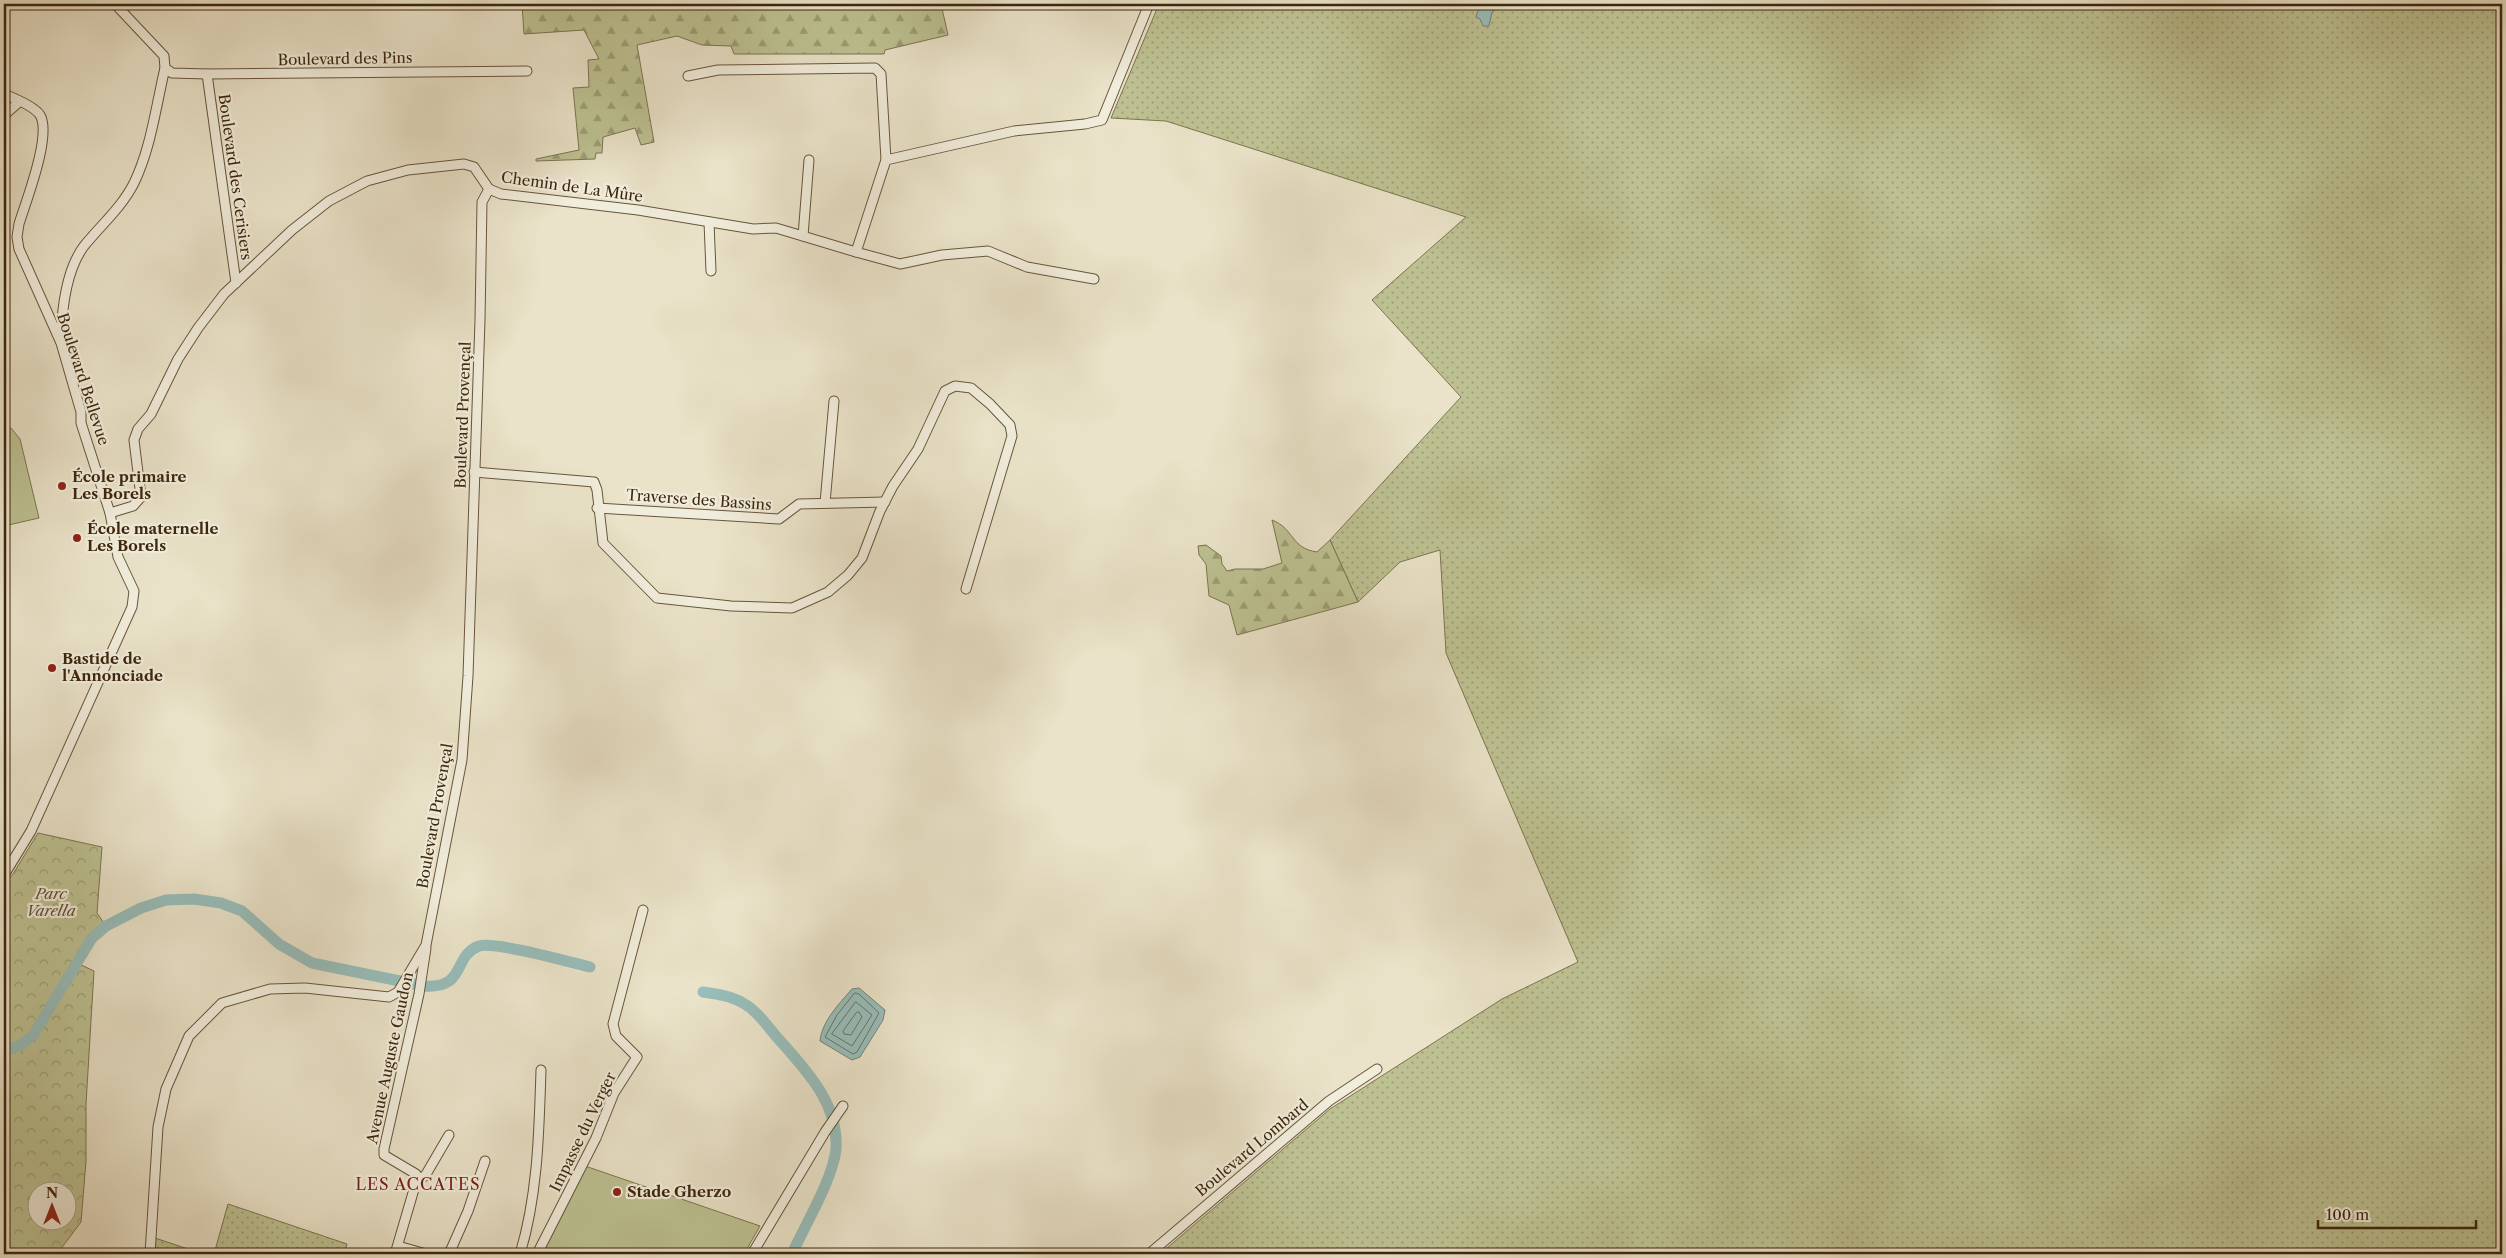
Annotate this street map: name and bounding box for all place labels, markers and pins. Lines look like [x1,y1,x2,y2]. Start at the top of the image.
place label: École primaire Les Borels [72,467,187,503]
marker: École primaire Les Borels [56,480,68,492]
place label: École maternelle Les Borels [87,519,218,555]
marker: École maternelle Les Borels [71,532,83,544]
place label: Bastide de l'Annonciade [62,649,163,685]
marker: Bastide de l'Annonciade [46,662,58,674]
place label: Stade Gherzo [627,1182,731,1201]
marker: Stade Gherzo [611,1186,623,1198]

